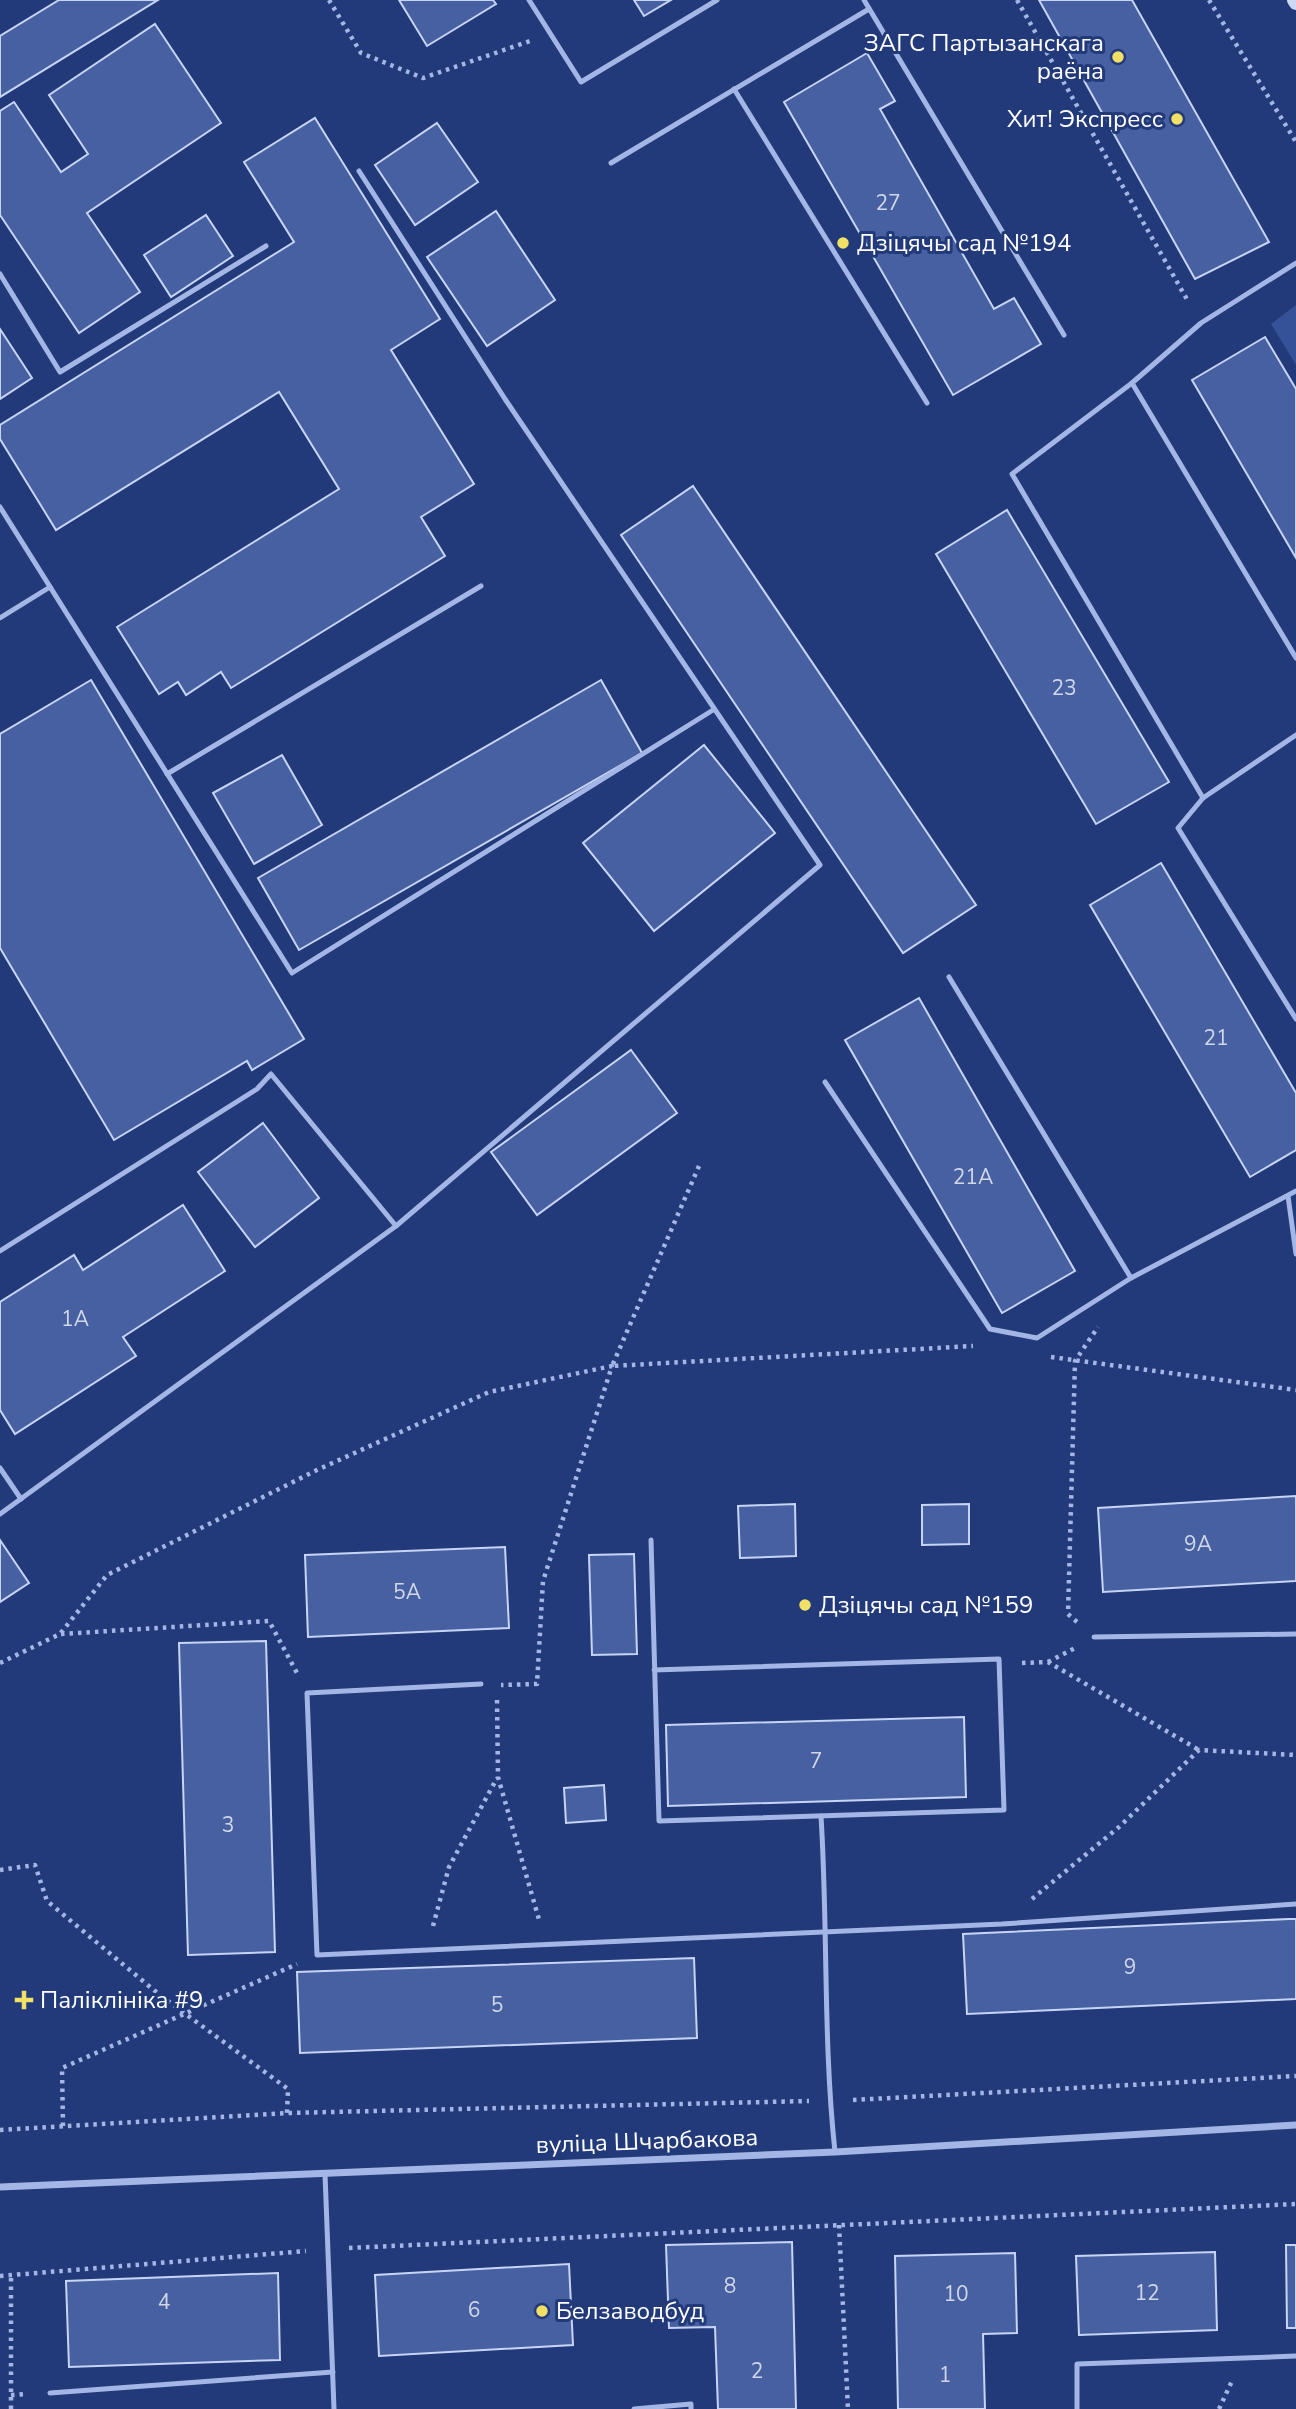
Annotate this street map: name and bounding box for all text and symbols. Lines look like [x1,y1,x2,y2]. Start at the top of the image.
place label: ЗАГС Партызанскага раёна [864,27,1104,87]
marker: ЗАГС Партызанскага раёна [1110,49,1126,65]
place label: Хит! Экспресс [1007,103,1163,135]
marker: Хит! Экспресс [1169,111,1185,127]
house number: 27 [875,189,901,217]
place label: Дзіцячы сад №194 [857,227,1071,259]
marker: Дзіцячы сад №194 [835,235,851,251]
house number: 23 [1051,674,1077,702]
house number: 21 [1203,1024,1229,1052]
house number: 21А [953,1163,993,1191]
house number: 1А [61,1305,89,1333]
house number: 9А [1184,1530,1212,1558]
house number: 5А [393,1578,421,1606]
place label: Дзіцячы сад №159 [819,1589,1033,1621]
marker: Дзіцячы сад №159 [797,1597,813,1613]
house number: 7 [810,1747,822,1775]
house number: 3 [222,1811,234,1839]
house number: 9 [1124,1953,1136,1981]
place label: Паліклініка #9 [40,1984,203,2016]
marker: Паліклініка #9 [14,1990,34,2010]
house number: 5 [491,1991,503,2019]
street label: вуліца Шчарбакова [535,2121,759,2161]
house number: 8 [724,2272,736,2300]
house number: 12 [1134,2279,1160,2307]
house number: 10 [943,2280,969,2308]
house number: 4 [158,2288,170,2316]
place label: Белзаводбуд [556,2295,704,2327]
house number: 6 [468,2296,480,2324]
marker: Белзаводбуд [534,2303,550,2319]
house number: 2 [751,2357,763,2385]
house number: 1 [939,2361,951,2389]

